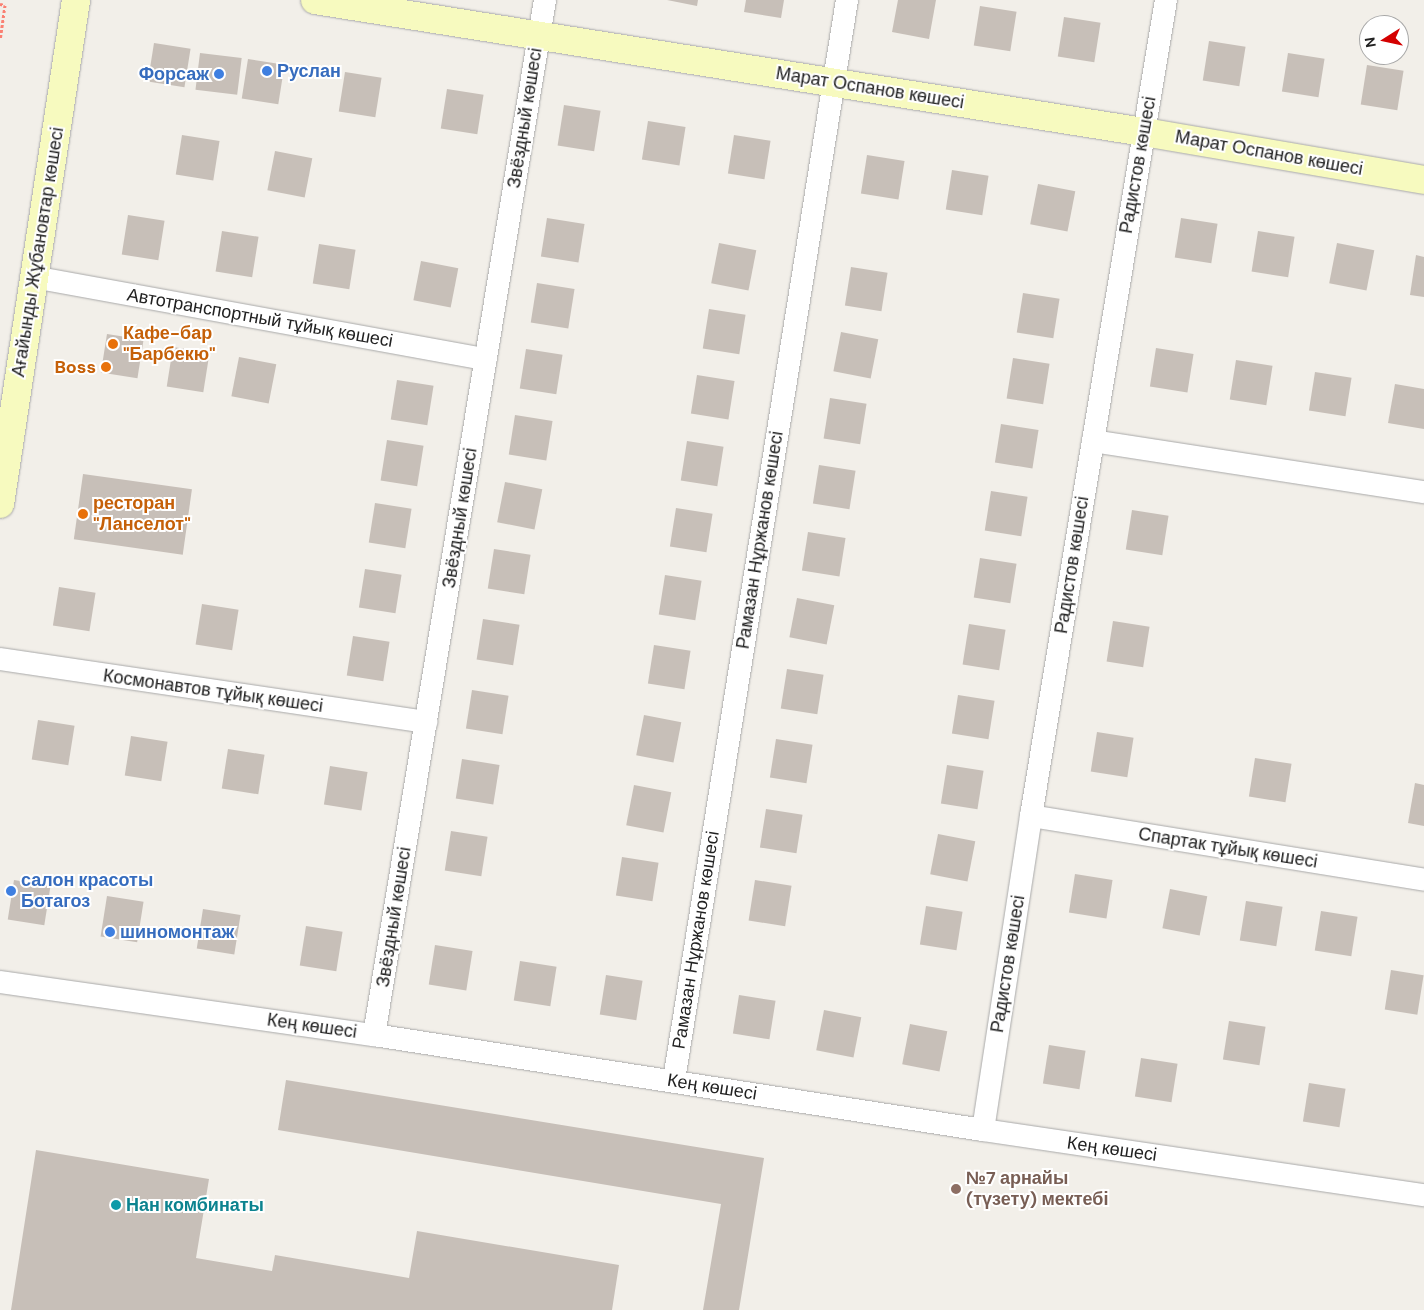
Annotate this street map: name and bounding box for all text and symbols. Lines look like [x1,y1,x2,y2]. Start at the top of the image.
north arrow [1359,15,1409,65]
text: N [1360,36,1380,49]
street label: Звёздный көшесі [503,46,547,190]
place label: Руслан [277,60,341,82]
street label: Марат Оспанов көшесі [774,62,966,114]
place label: Форсаж [139,63,209,85]
marker: Руслан [261,65,273,77]
marker: Форсаж [213,68,225,80]
street label: Радистов көшесі [1115,95,1161,235]
street label: Ағайынды Жұбановтар көшесі [8,126,68,378]
street label: Марат Оспанов көшесі [1173,126,1365,180]
street label: Автотранспортный тұйық көшесі [125,284,395,352]
place label: Кафе-бар "Барбекю" [123,323,216,366]
marker: Кафе-бар "Барбекю" [107,338,119,350]
place label: Boss [54,356,96,378]
marker: Boss [100,361,112,373]
street label: Рамазан Нұржанов көшесі [732,430,788,650]
street label: Звёздный көшесі [438,446,482,590]
place label: ресторан "Ланселот" [93,493,191,536]
street label: Радистов көшесі [1050,495,1094,635]
marker: ресторан "Ланселот" [77,508,89,520]
street label: Космонавтов тұйық көшесі [102,665,324,717]
street label: Спартак тұйық көшесі [1137,823,1319,873]
street label: Рамазан Нұржанов көшесі [668,830,724,1050]
street label: Звёздный көшесі [372,845,416,989]
place label: салон красоты Ботагоз [21,870,153,912]
marker: салон красоты Ботагоз [5,885,17,897]
street label: Радистов көшесі [986,894,1030,1034]
place label: шиномонтаж [120,921,234,943]
marker: шиномонтаж [104,926,116,938]
street label: Кең көшесі [266,1009,358,1043]
street label: Кең көшесі [666,1069,758,1105]
street label: Кең көшесі [1066,1132,1158,1166]
place label: №7 арнайы (түзету) мектебі [966,1168,1108,1210]
marker: №7 арнайы (түзету) мектебі [950,1183,962,1195]
place label: Нан комбинаты [126,1194,264,1216]
marker: Нан комбинаты [110,1199,122,1211]

